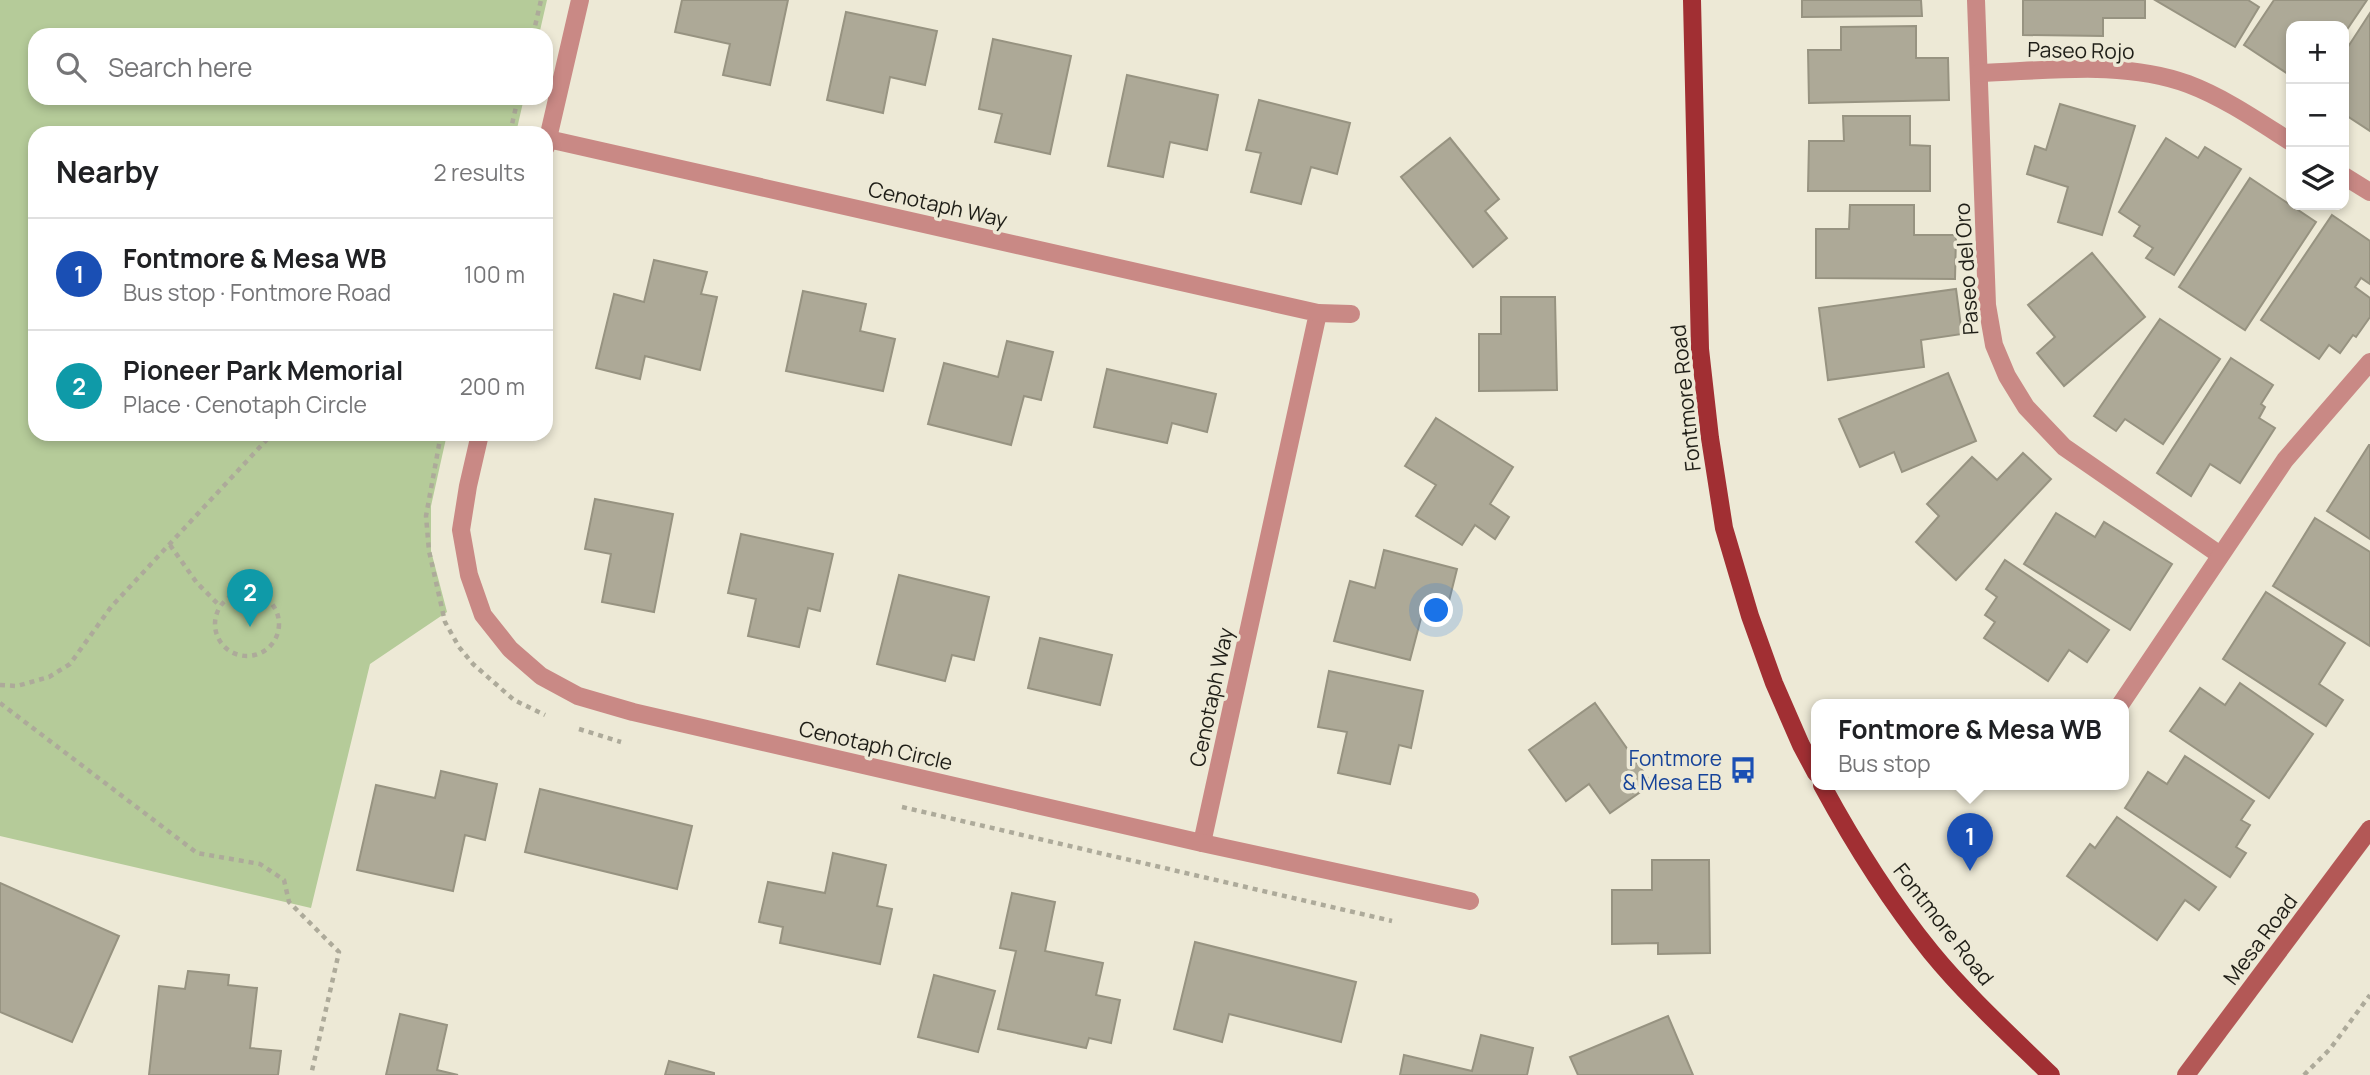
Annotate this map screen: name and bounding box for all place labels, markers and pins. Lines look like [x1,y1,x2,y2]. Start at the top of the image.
pin: 2 [227,569,273,627]
place label: Fontmore & Mesa EB [1622,744,1722,796]
bus stop icon: Fontmore & Mesa EB [1728,755,1758,785]
pin: 1 [1947,813,1993,871]

